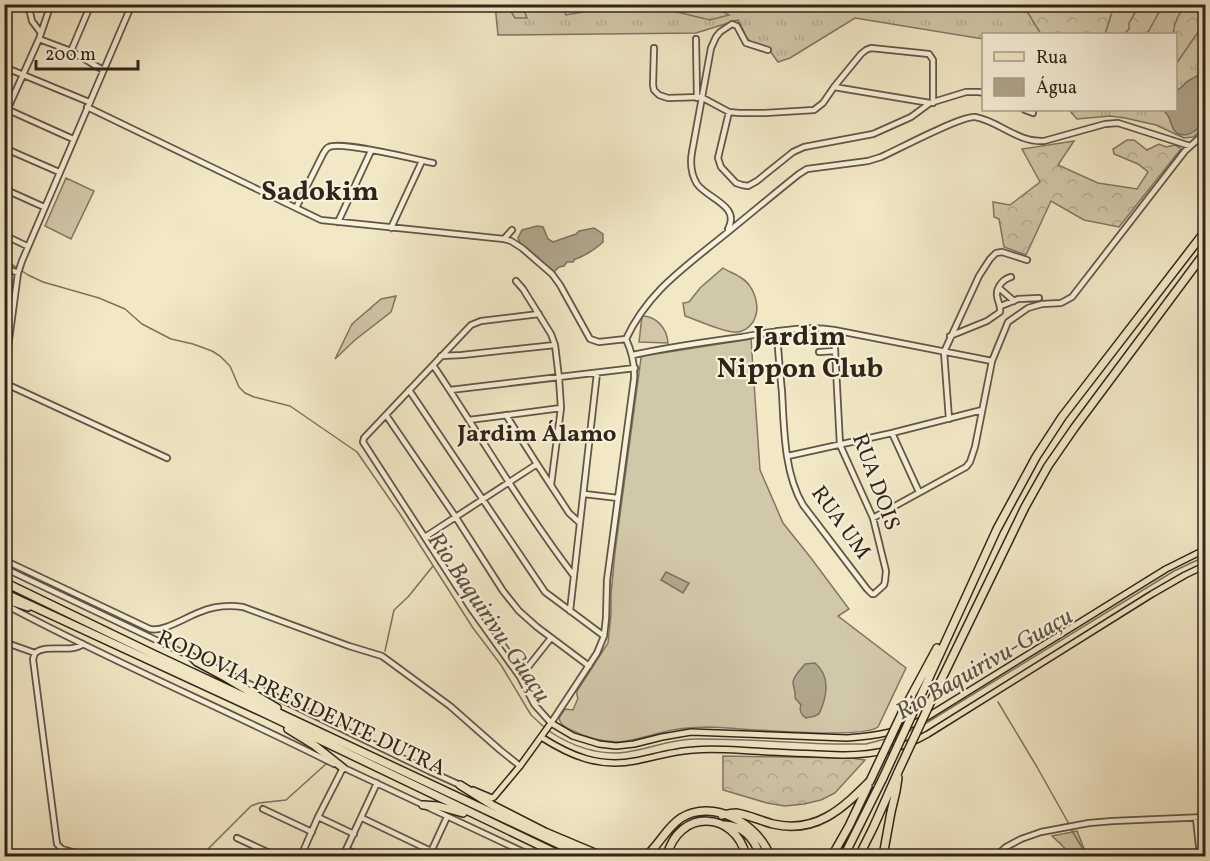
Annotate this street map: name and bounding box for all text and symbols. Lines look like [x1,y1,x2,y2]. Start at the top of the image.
scale bar [36,33,138,71]
legend [982,33,1177,111]
text: 200 m [45,43,96,68]
text: Rua [1036,46,1067,71]
text: Água [1036,76,1077,101]
district label: Sadokim [261,173,379,212]
district label: Jardim Nippon Club [717,318,883,389]
district label: Jardim Álamo [456,418,617,452]
street label: RUA DOIS [843,429,907,535]
street label: RUA UM [803,480,877,566]
water label: Rio Baquirivu-Guaçu [418,526,558,710]
water label: Rio Baquirivu-Guaçu [890,600,1080,730]
street label: RODOVIA PRESIDENTE DUTRA [151,623,451,785]

